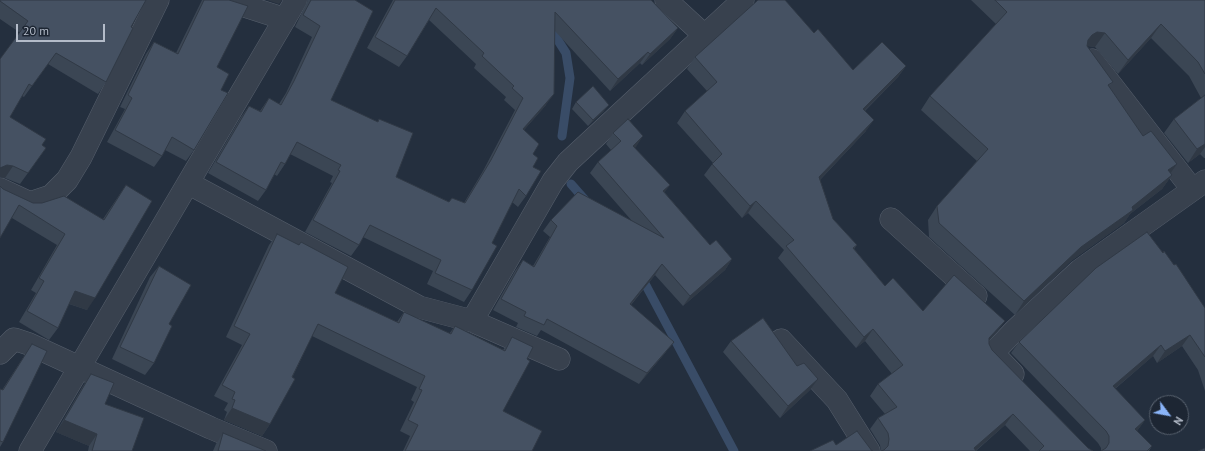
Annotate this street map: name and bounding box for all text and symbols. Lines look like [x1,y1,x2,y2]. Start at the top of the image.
scale bar [18,16,107,42]
text: 20 m [23,23,49,38]
north arrow [1149,395,1189,435]
text: N [1170,414,1186,428]

